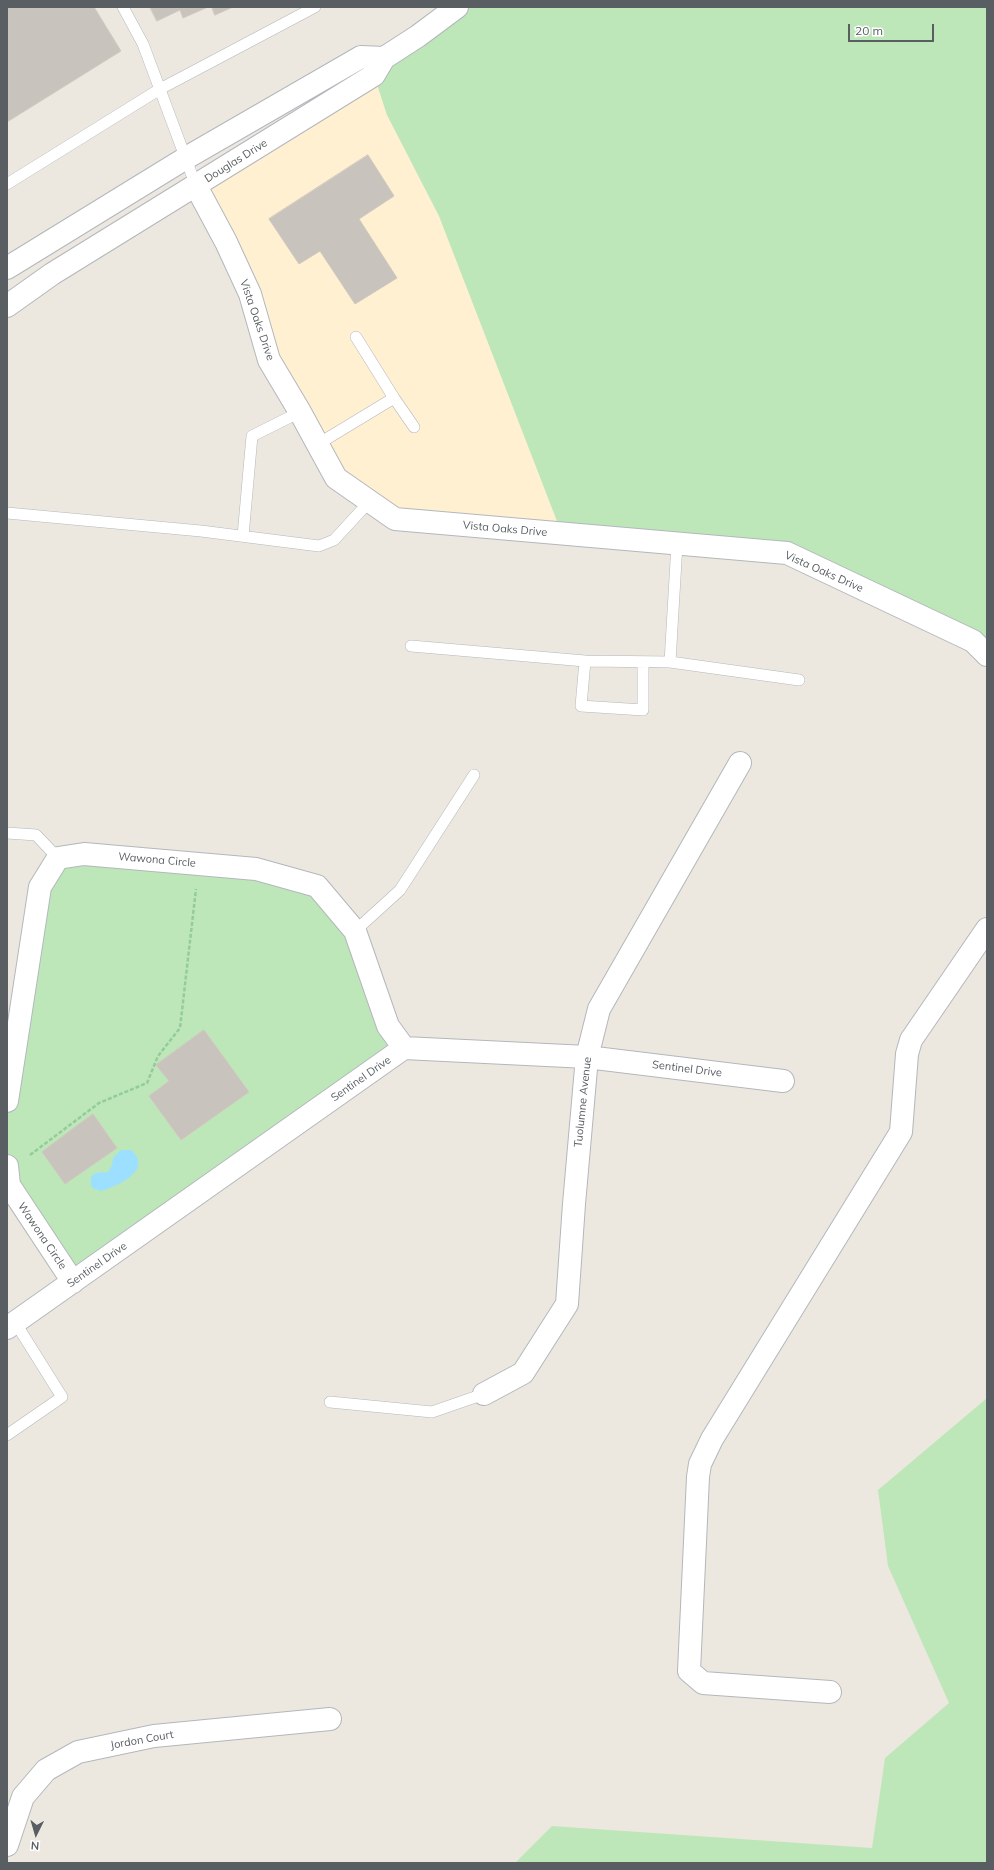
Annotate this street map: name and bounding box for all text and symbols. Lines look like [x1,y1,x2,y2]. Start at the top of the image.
scale bar [850,16,936,42]
text: 20 m [855,23,883,38]
street label: Douglas Drive [202,136,270,186]
street label: Vista Oaks Drive [237,278,277,362]
street label: Vista Oaks Drive [462,519,548,539]
street label: Vista Oaks Drive [783,549,865,595]
street label: Wawona Circle [118,850,196,870]
street label: Sentinel Drive [328,1053,394,1105]
street label: Tuolumne Avenue [572,1056,594,1148]
street label: Sentinel Drive [651,1058,723,1080]
street label: Wawona Circle [15,1200,69,1272]
street label: Sentinel Drive [64,1239,130,1291]
street label: Jordon Court [109,1728,175,1752]
north arrow [16,1814,56,1854]
text: N [30,1839,40,1853]

